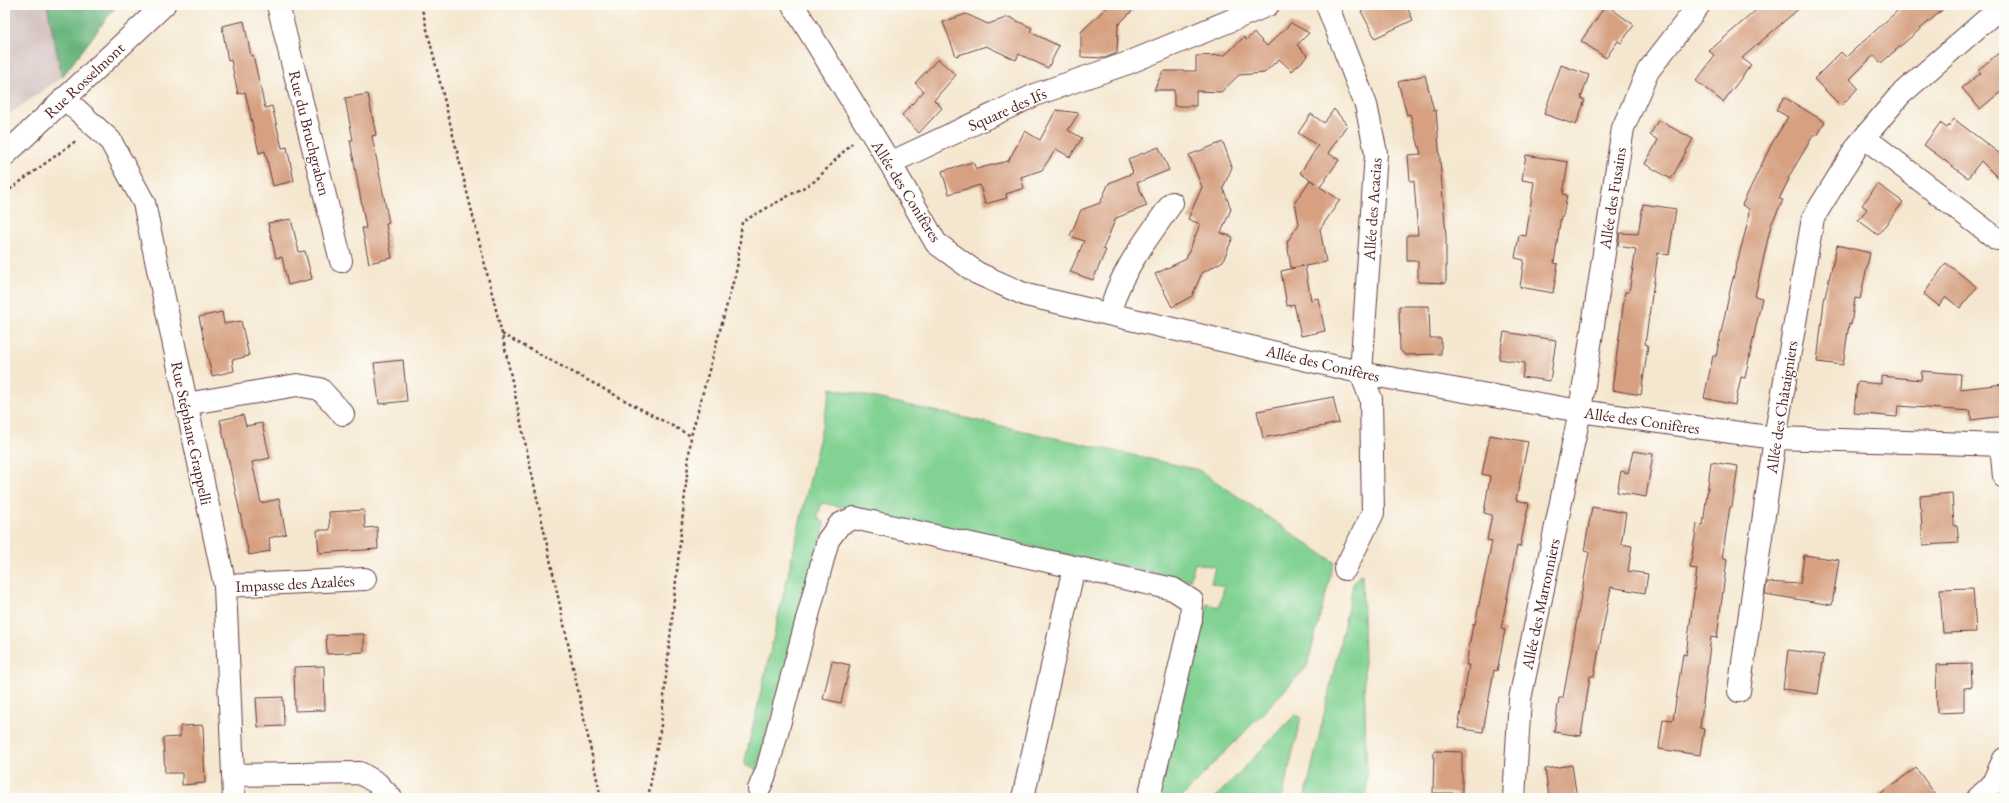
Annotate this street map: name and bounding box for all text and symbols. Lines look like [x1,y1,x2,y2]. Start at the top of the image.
street label: Rue Rosselmont [40,38,129,123]
street label: Rue du Bruchgraben [284,68,335,199]
street label: Square des Ifs [965,83,1050,136]
street label: Allée des Conifères [866,136,946,246]
street label: Allée des Fusains [1594,146,1631,251]
street label: Allée des Acacias [1358,157,1387,262]
street label: Allée des Châtaigniers [1760,339,1802,476]
street label: Allée des Conifères [1263,340,1382,387]
street label: Rue Stéphane Grappelli [166,359,217,507]
street label: Allée des Conifères [1582,402,1701,439]
street label: Allée des Marronniers [1516,537,1565,673]
street label: Impasse des Azalées [235,570,355,597]

